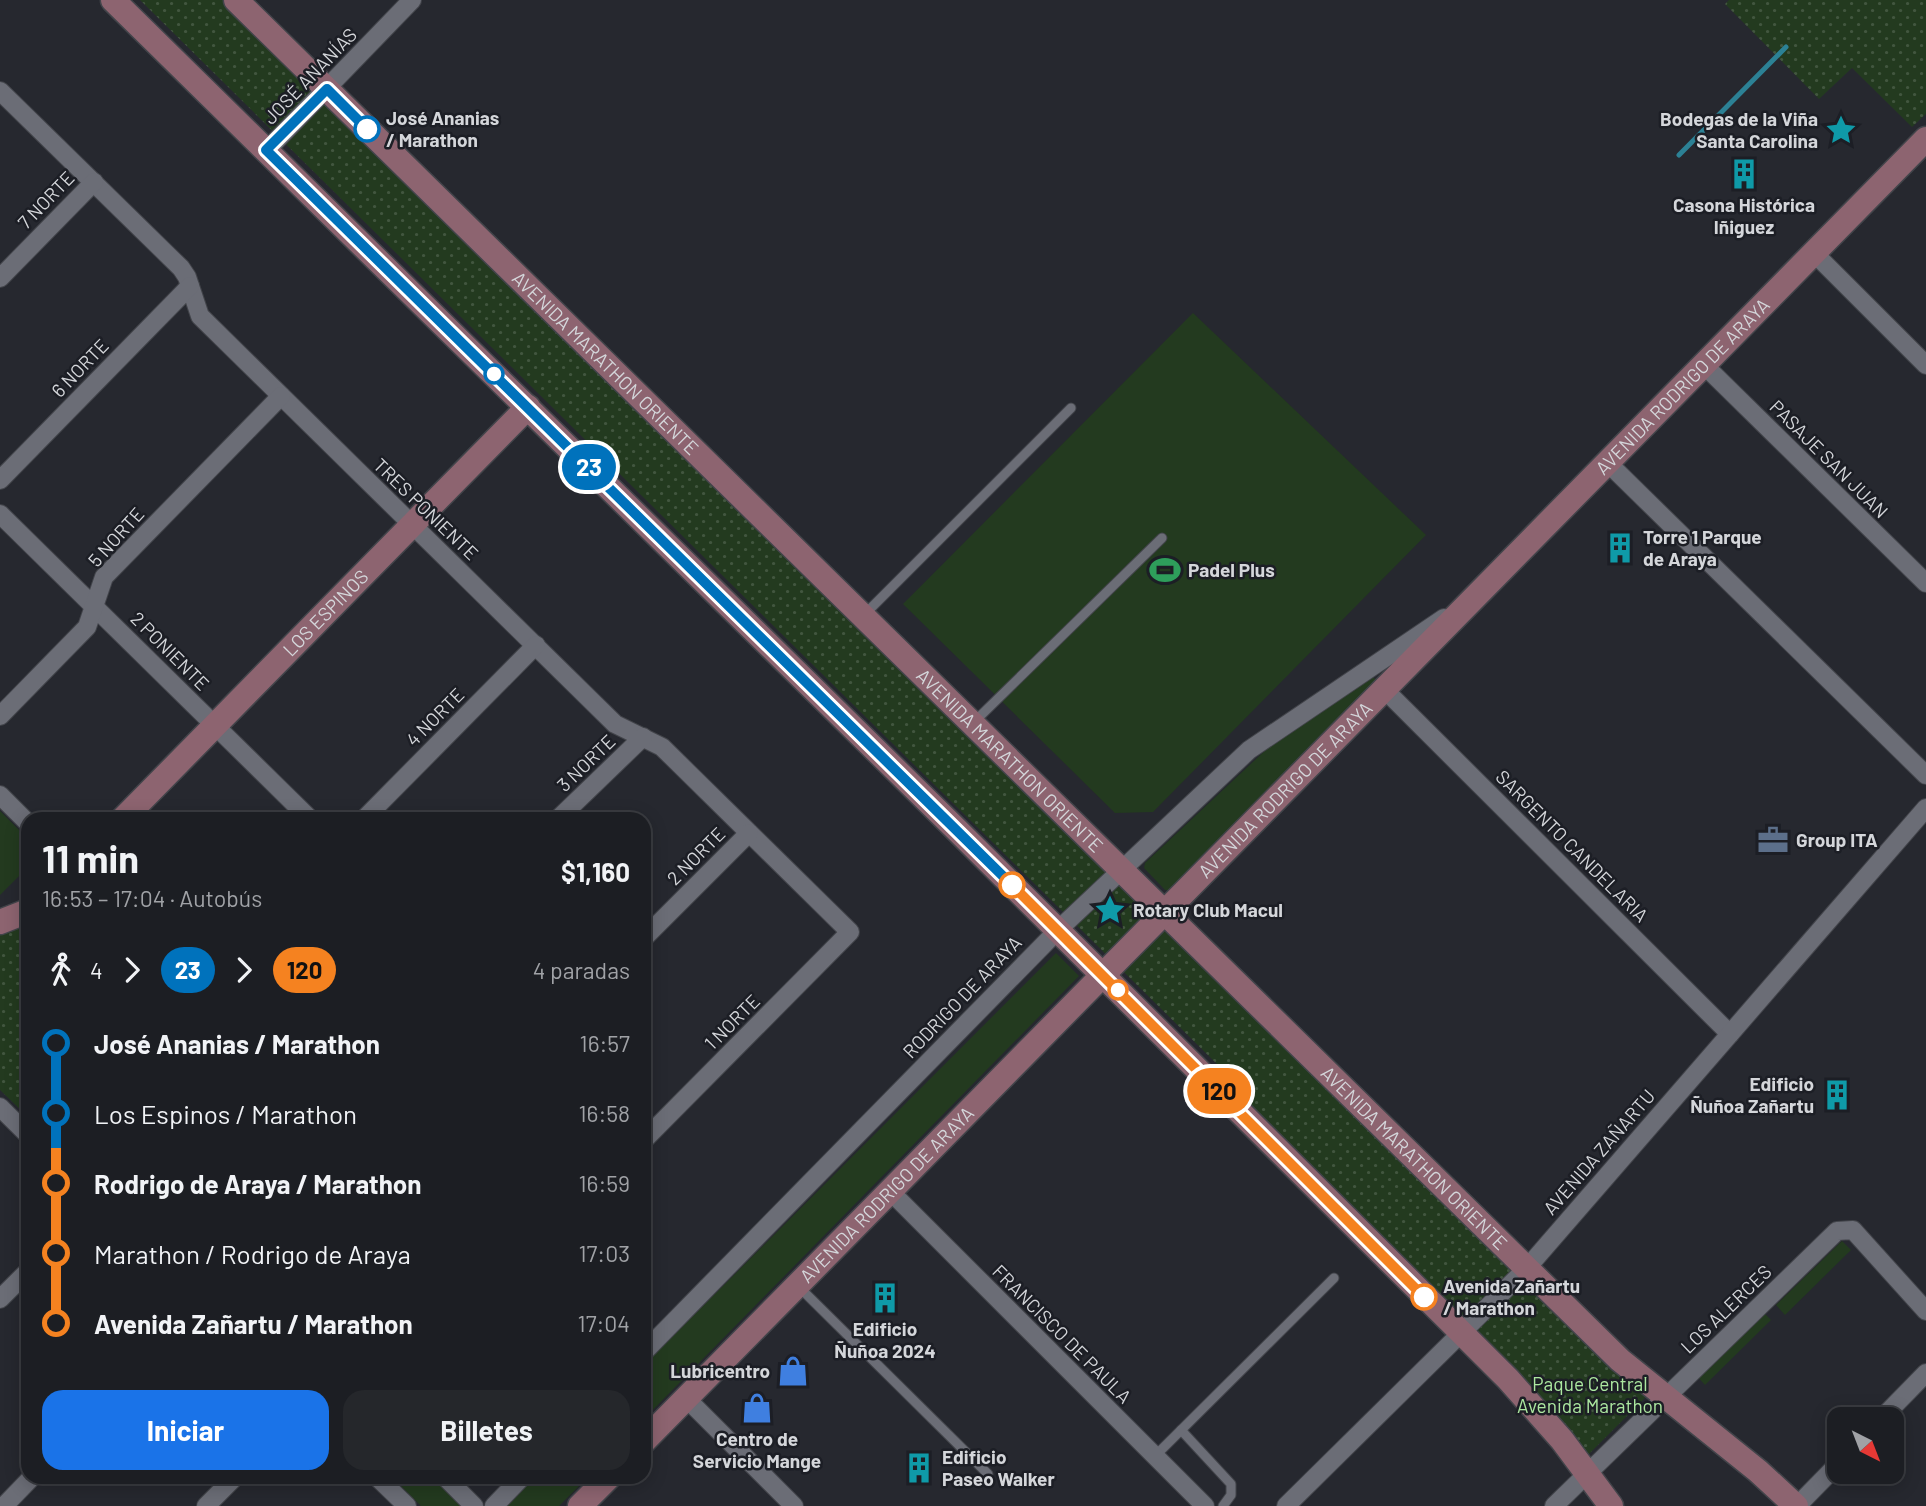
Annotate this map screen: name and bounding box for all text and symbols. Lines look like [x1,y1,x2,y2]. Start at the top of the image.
street label: JOSÉ ANANÍAS [258,23,361,128]
place label: José Ananias / Marathon [386,106,499,151]
place label: Bodegas de la Viña Santa Carolina [1660,107,1818,152]
place icon: Bodegas de la Viña Santa Carolina [1824,113,1858,147]
marker: José Ananias / Marathon [354,116,380,142]
building icon: Casona Histórica Iñiguez [1727,157,1761,191]
street label: 7 NORTE [13,166,79,233]
place label: Casona Histórica Iñiguez [1673,193,1815,238]
street label: AVENIDA MARATHON ORIENTE [508,266,704,459]
street label: AVENIDA RODRIGO DE ARAYA [1590,293,1774,479]
street label: 6 NORTE [46,334,113,402]
unlabelled marker [484,364,504,384]
street label: PASAJE SAN JUAN [1765,395,1893,523]
line badge: 23 [558,444,620,490]
text: 23 [576,452,602,481]
street label: TRES PONIENTE [369,453,483,564]
street label: 5 NORTE [83,502,148,571]
place label: Torre 1 Parque de Araya [1643,525,1762,570]
building icon: Torre 1 Parque de Araya [1603,531,1637,565]
sports icon: Padel Plus [1148,553,1182,587]
place label: Padel Plus [1188,558,1275,581]
street label: LOS ESPINOS [278,565,373,661]
street label: 2 PONIENTE [126,607,214,695]
street label: AVENIDA MARATHON ORIENTE [912,664,1108,857]
street label: 4 NORTE [401,683,469,751]
street label: AVENIDA RODRIGO DE ARAYA [1193,696,1377,882]
street label: 3 NORTE [552,729,620,796]
street label: SARGENTO CANDELARIA [1491,765,1653,927]
street label: 2 NORTE [662,822,729,889]
office icon: Group ITA [1756,823,1790,857]
place label: Group ITA [1796,828,1878,851]
text: 11 min [42,835,139,881]
text: $1,160 [561,856,630,887]
unlabelled marker [999,872,1025,898]
text: 16:53 – 17:04 · Autobús [42,884,262,912]
place icon: Rotary Club Macul [1093,893,1127,927]
place label: Rotary Club Macul [1133,898,1283,921]
street label: RODRIGO DE ARAYA [898,931,1026,1062]
icon: walk [42,951,80,989]
icon: forward [113,951,151,989]
icon: forward [225,951,263,989]
text: 23 [175,955,201,984]
text: 120 [287,955,322,984]
text: 4 [90,956,103,984]
text: 4 paradas [533,956,630,984]
unlabelled marker [1108,980,1128,1000]
street label: 1 NORTE [699,989,764,1054]
text: José Ananias / Marathon [94,1028,380,1059]
text: 16:57 [580,1029,630,1057]
street label: AVENIDA MARATHON ORIENTE [1317,1061,1513,1254]
line badge: 120 [1179,1068,1259,1114]
place label: Edificio Ñuñoa Zañartu [1690,1072,1814,1117]
text: 120 [1201,1076,1237,1105]
building icon: Edificio Ñuñoa Zañartu [1820,1078,1854,1112]
street label: AVENIDA ZAÑARTU [1538,1084,1659,1219]
text: Los Espinos / Marathon [94,1098,357,1129]
text: 16:58 [579,1099,630,1127]
street label: AVENIDA RODRIGO DE ARAYA [795,1101,978,1287]
text: Rodrigo de Araya / Marathon [94,1168,422,1199]
text: 16:59 [579,1169,630,1197]
text: Marathon / Rodrigo de Araya [94,1238,411,1269]
text: 17:03 [578,1239,630,1267]
street label: FRANCISCO DE PAULA [988,1259,1137,1408]
street label: LOS ALERCES [1676,1260,1776,1358]
place label: Avenida Zañartu / Marathon [1443,1274,1580,1319]
building icon: Edificio Ñuñoa 2024 [868,1281,902,1315]
marker: Avenida Zañartu / Marathon [1411,1284,1437,1310]
text: Avenida Zañartu / Marathon [94,1308,413,1339]
text: 17:04 [578,1309,630,1337]
place label: Edificio Ñuñoa 2024 [834,1317,936,1362]
shop icon: Lubricentro [776,1354,810,1388]
place label: Lubricentro [670,1359,770,1382]
park label: Paque Central Avenida Marathon [1517,1372,1663,1417]
button: Iniciar [42,1390,329,1470]
button: Billetes [343,1390,630,1470]
shop icon: Centro de Servicio Mange [740,1391,774,1425]
north arrow [1827,1407,1904,1484]
map controls [1827,1407,1904,1484]
place label: Centro de Servicio Mange [693,1427,821,1472]
place label: Edificio Paseo Walker [942,1445,1055,1490]
building icon: Edificio Paseo Walker [902,1451,936,1485]

